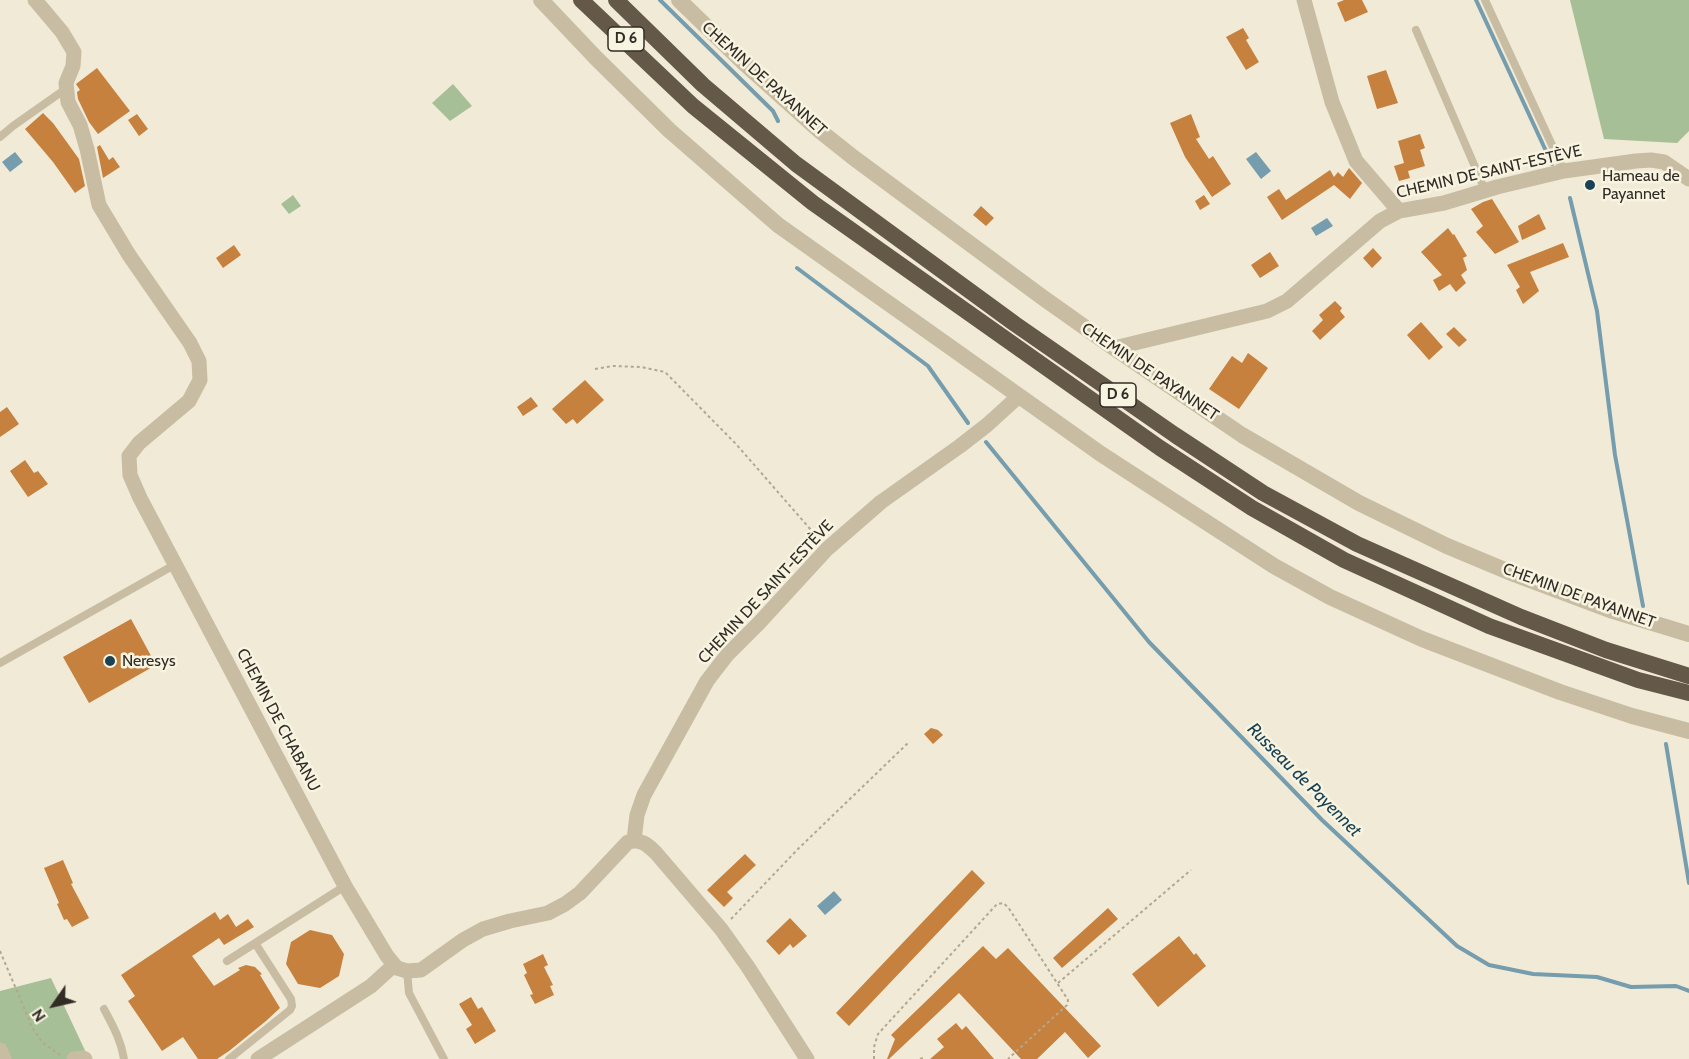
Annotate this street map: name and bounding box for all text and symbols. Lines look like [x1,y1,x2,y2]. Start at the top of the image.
street label: CHEMIN DE PAYANNET [698,18,830,140]
road number: D 6 [608,27,644,51]
street label: CHEMIN DE SAINT-ESTÈVE [1395,141,1583,203]
place label: Hameau de Payannet [1602,166,1680,204]
marker: Hameau de Payannet [1583,178,1597,192]
street label: CHEMIN DE PAYANNET [1078,319,1222,425]
road number: D 6 [1100,383,1136,407]
street label: CHEMIN DE SAINT-ESTÈVE [694,516,838,668]
street label: CHEMIN DE PAYANNET [1500,559,1658,633]
street label: CHEMIN DE CHABANU [232,645,324,795]
place label: Neresys [122,651,176,671]
marker: Neresys [103,654,117,668]
water label: Russeau de Payennet [1243,719,1365,841]
north arrow [24,975,84,1035]
text: N [28,1005,50,1025]

